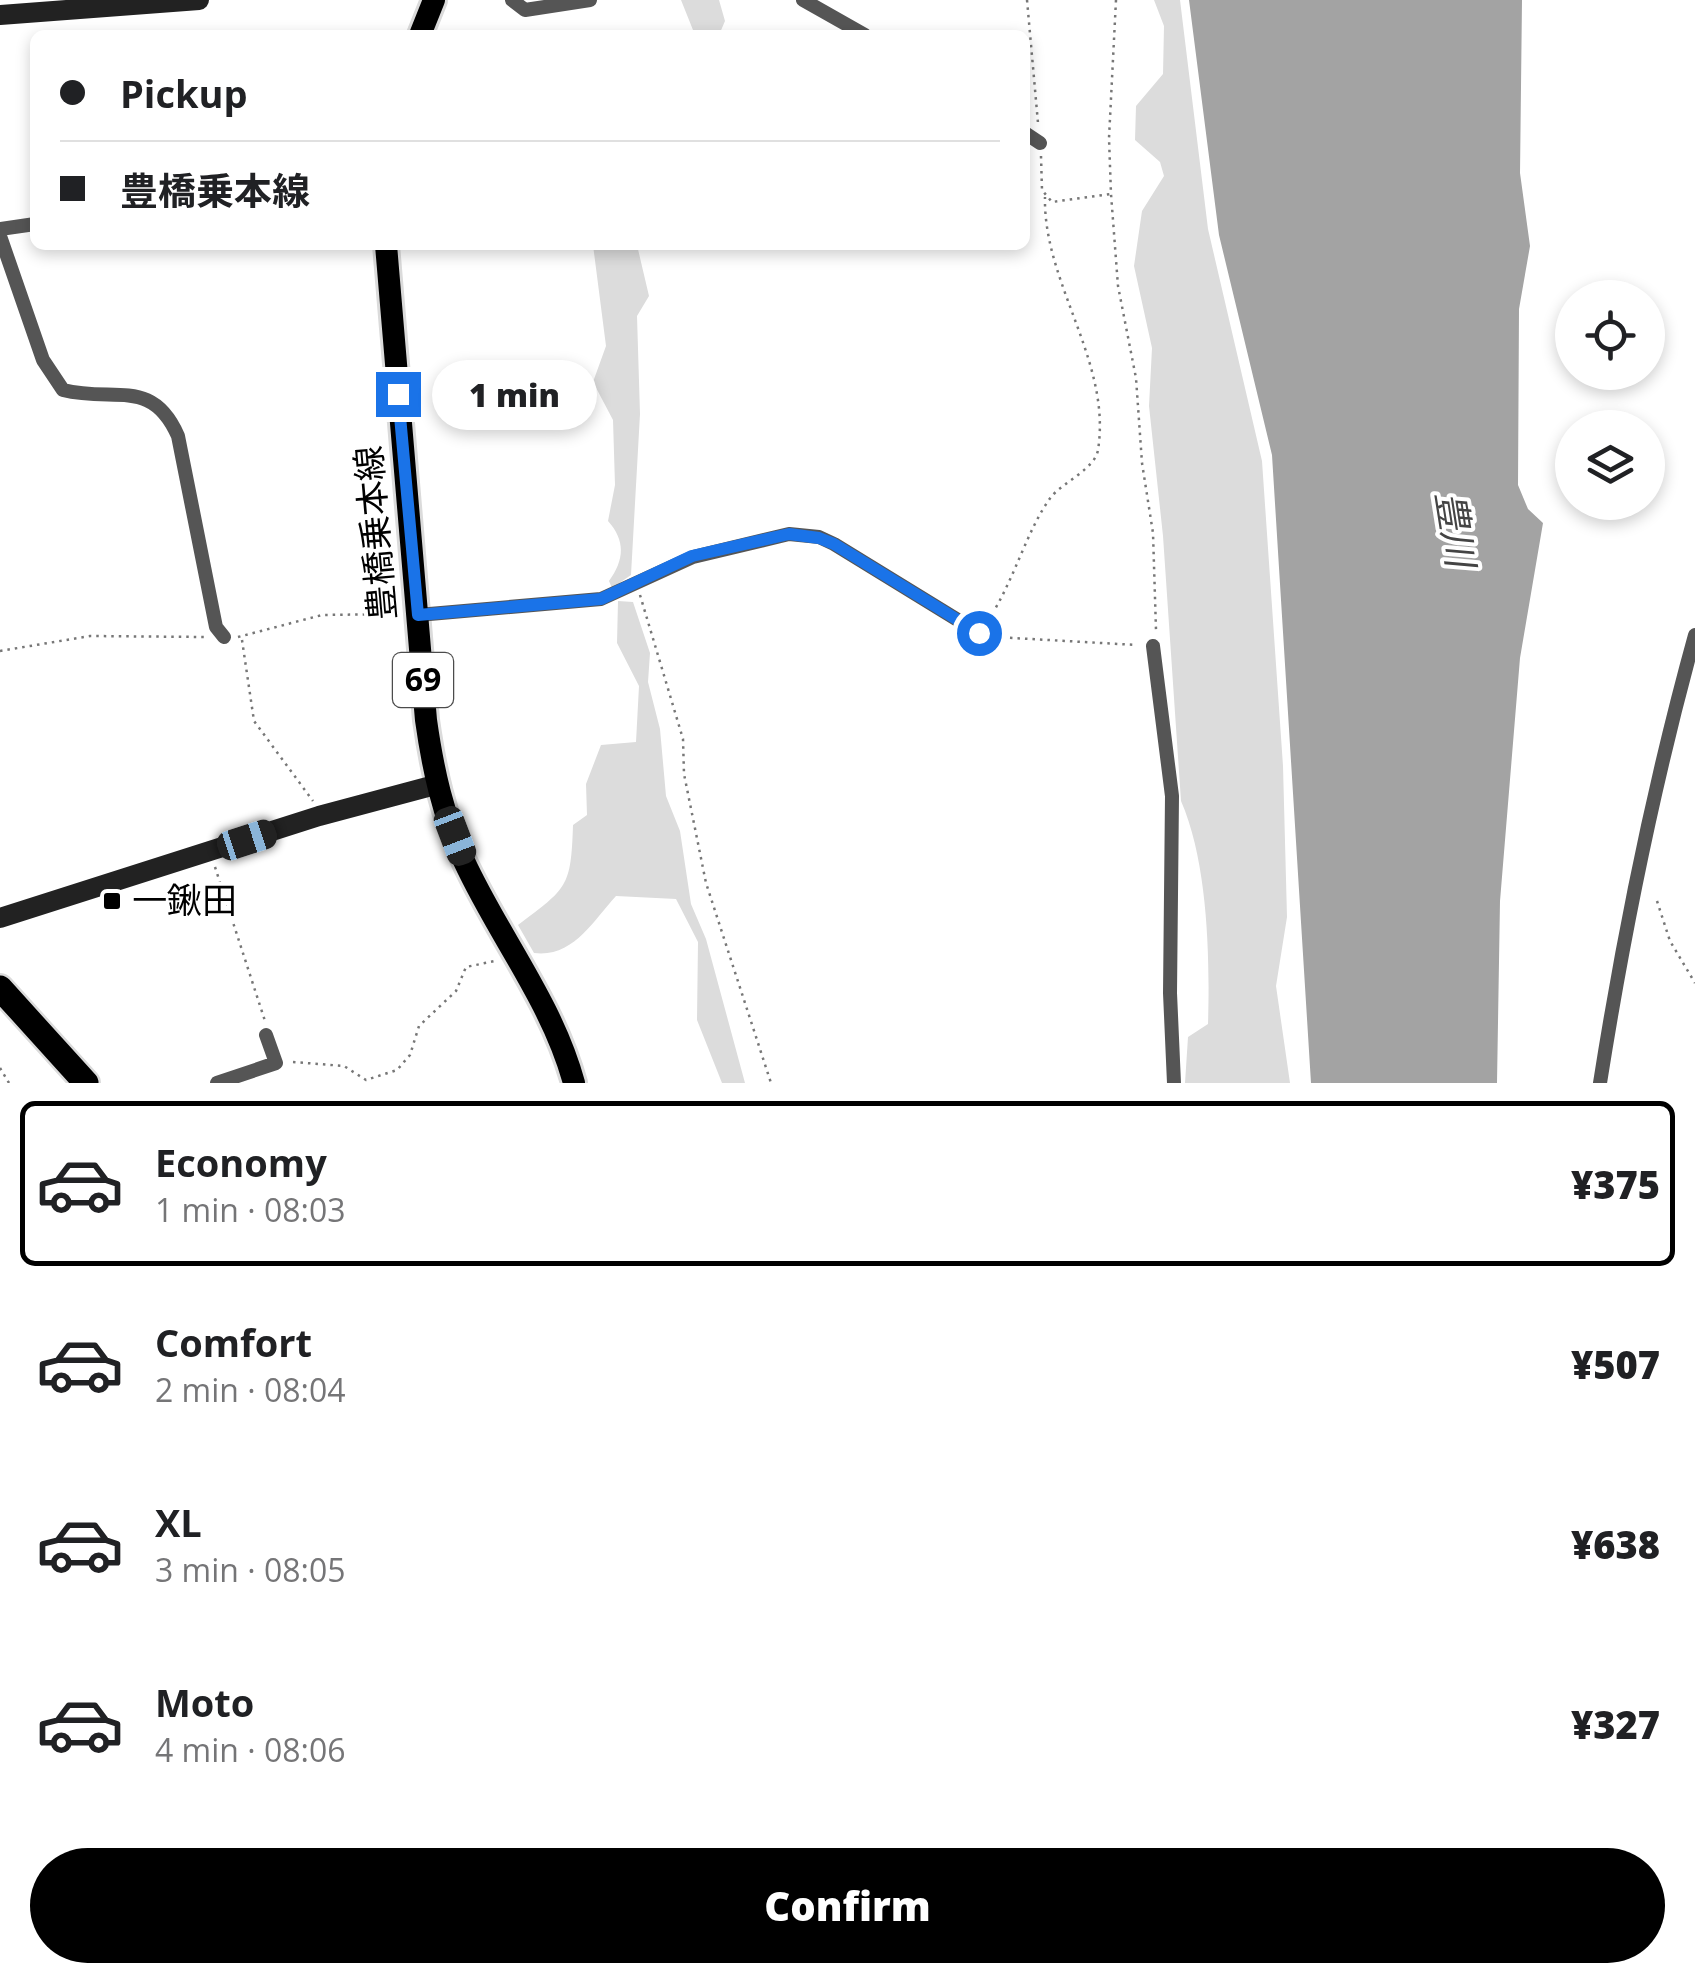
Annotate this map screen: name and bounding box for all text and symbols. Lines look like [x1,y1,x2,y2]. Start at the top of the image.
text: Pickup [120,67,248,119]
text: 豊橋乗本線 [120,164,310,216]
map controls [1555,280,1665,520]
button: locate [1555,280,1665,390]
callout: 1 min [433,359,598,429]
route end [376,372,421,417]
text: 1 min [469,373,560,416]
button: layers [1555,410,1665,520]
street label: 豊橋乗本線 [343,444,406,622]
water label: 豊川 [1425,487,1489,574]
route start [957,611,1002,656]
road number: 69 [393,653,453,707]
car [430,803,480,869]
car [214,816,280,864]
place label: 一鍬田 [132,876,237,923]
marker: 一鍬田 [101,890,123,912]
text: Economy [155,1136,327,1188]
icon: car [35,1139,125,1229]
text: ¥375 [1571,1158,1660,1210]
text: 1 min · 08:03 [155,1188,346,1231]
text: Comfort [155,1316,312,1368]
icon: car [35,1319,125,1409]
text: ¥507 [1571,1338,1660,1390]
text: 2 min · 08:04 [155,1368,346,1411]
text: XL [155,1496,202,1548]
icon: car [35,1499,125,1589]
text: ¥638 [1571,1518,1660,1570]
text: 3 min · 08:05 [155,1548,346,1591]
text: Moto [155,1676,254,1728]
icon: car [35,1679,125,1769]
text: ¥327 [1571,1698,1660,1750]
text: 4 min · 08:06 [155,1728,346,1771]
button: Confirm [30,1848,1665,1963]

